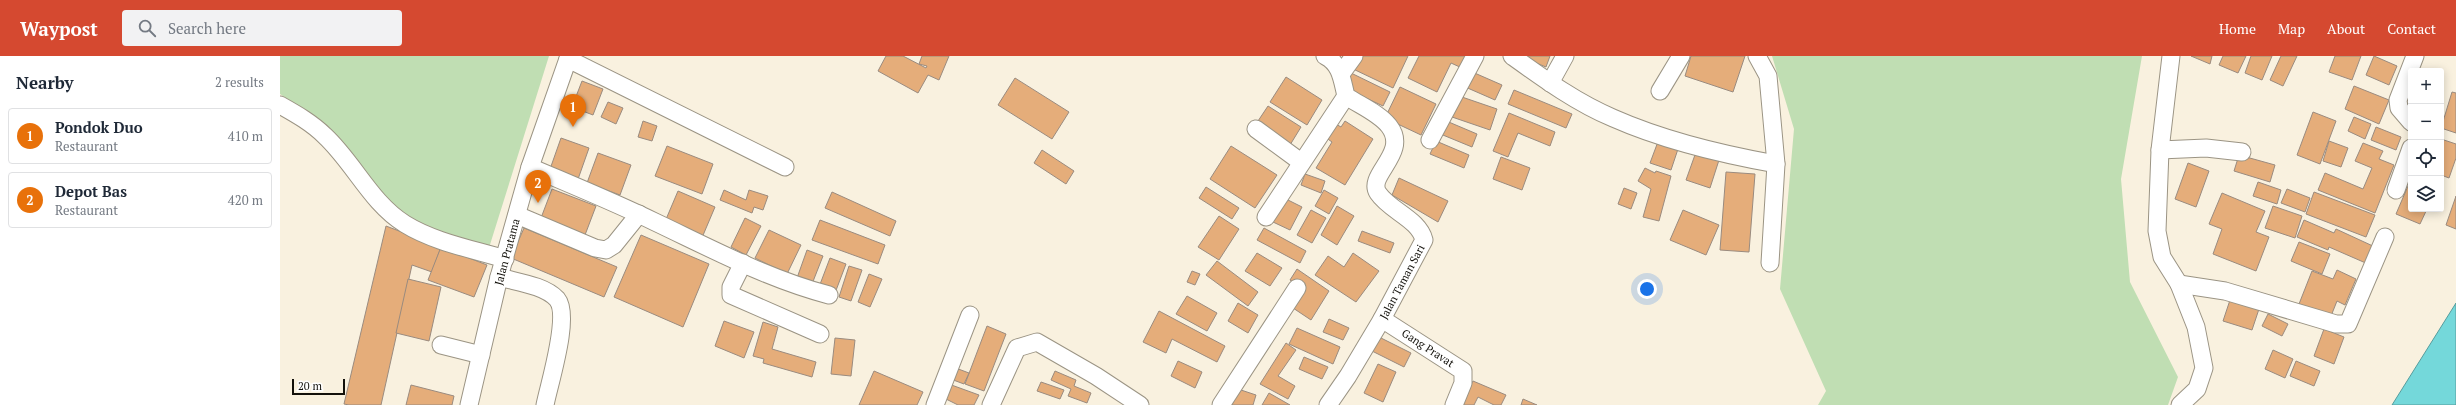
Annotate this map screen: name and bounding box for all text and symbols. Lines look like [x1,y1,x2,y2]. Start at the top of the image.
search box [122,10,402,46]
text: Waypost [20,16,98,41]
icon: search [136,17,158,39]
text: Search here [168,18,246,38]
text: Home [2219,19,2256,38]
text: Map [2278,19,2305,38]
text: About [2327,19,2365,38]
text: Contact [2387,19,2436,38]
map controls [2408,68,2444,212]
button: + [2408,68,2444,104]
text: Nearby [16,71,74,94]
text: 2 results [215,73,264,91]
pin: 1 [560,94,586,127]
button: − [2408,104,2444,140]
text: Pondok Duo [55,117,143,137]
text: 1 [26,127,34,145]
text: 410 m [228,127,263,145]
text: Restaurant [55,137,118,155]
button: locate [2408,140,2444,176]
pin: 2 [525,170,551,203]
button: layers [2408,176,2444,212]
text: Depot Bas [55,181,127,201]
text: 2 [26,191,34,209]
text: 420 m [228,191,263,209]
text: Restaurant [55,201,118,219]
street label: Jalan Pratama [491,217,523,287]
street label: Jalan Taman Sari [1376,242,1428,322]
your location [1637,279,1657,299]
street label: Gang Pravat [1399,326,1457,370]
scale bar [292,377,345,396]
text: 20 m [298,379,322,393]

